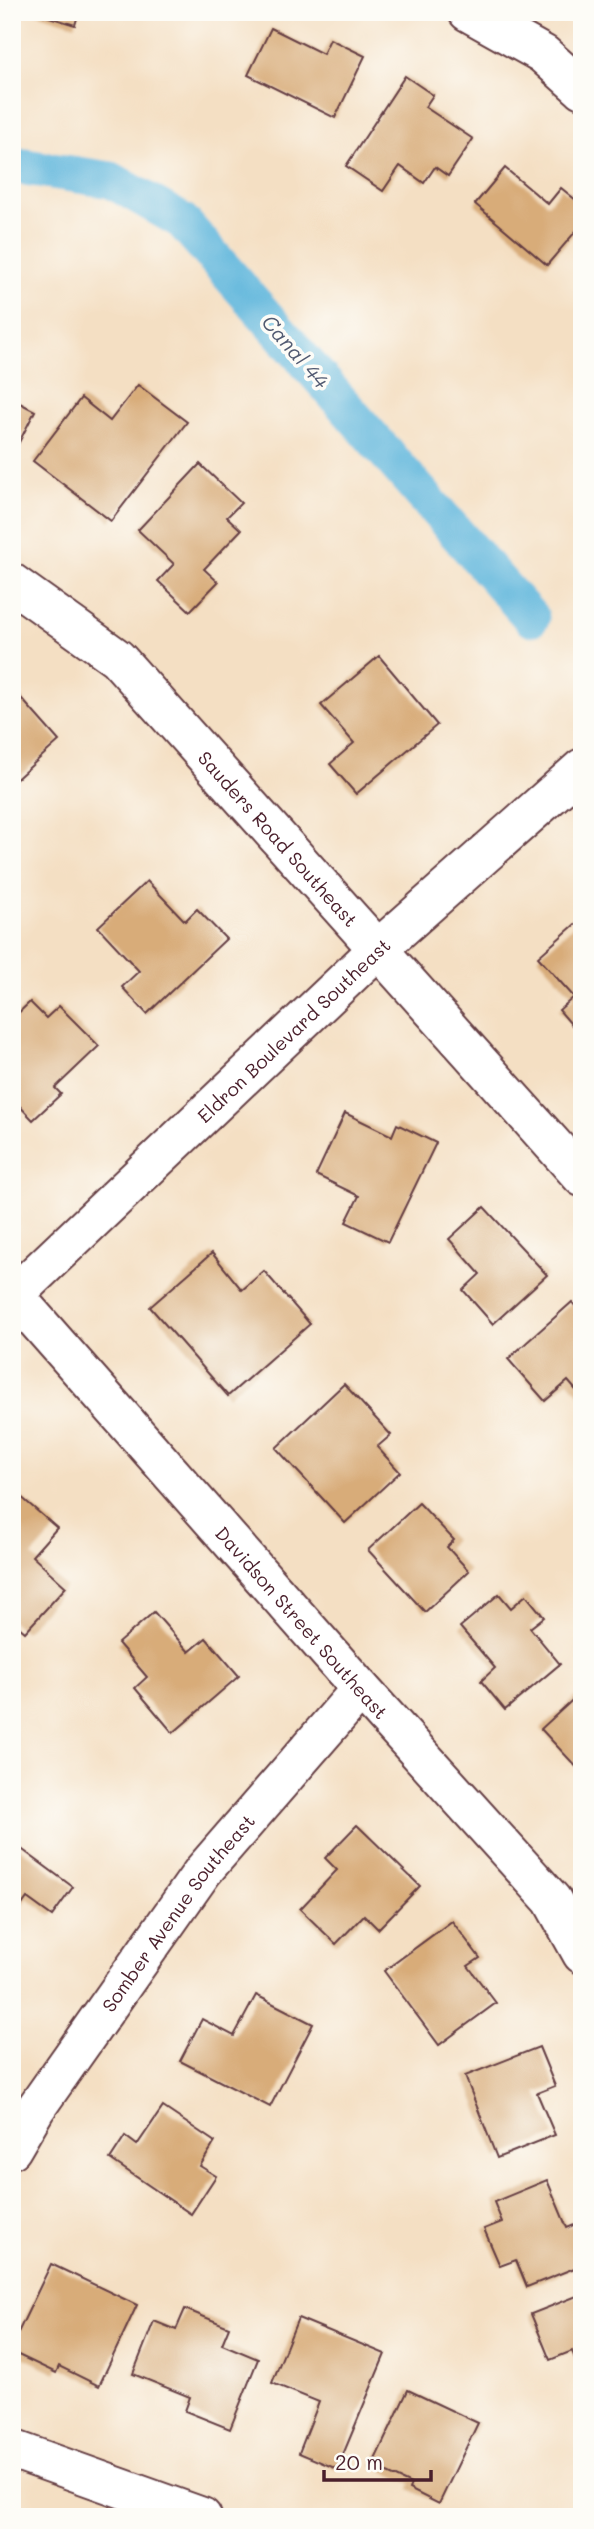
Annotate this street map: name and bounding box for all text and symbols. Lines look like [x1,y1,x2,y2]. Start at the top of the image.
water label: Canal 44 [256,308,336,394]
street label: Sauders Road Southeast [193,745,364,931]
street label: Eldron Boulevard Southeast [191,932,395,1127]
street label: Davidson Street Southeast [210,1520,394,1724]
street label: Somber Avenue Southeast [95,1808,260,2016]
scale bar [324,2438,431,2482]
text: 20 m [335,2448,383,2475]

